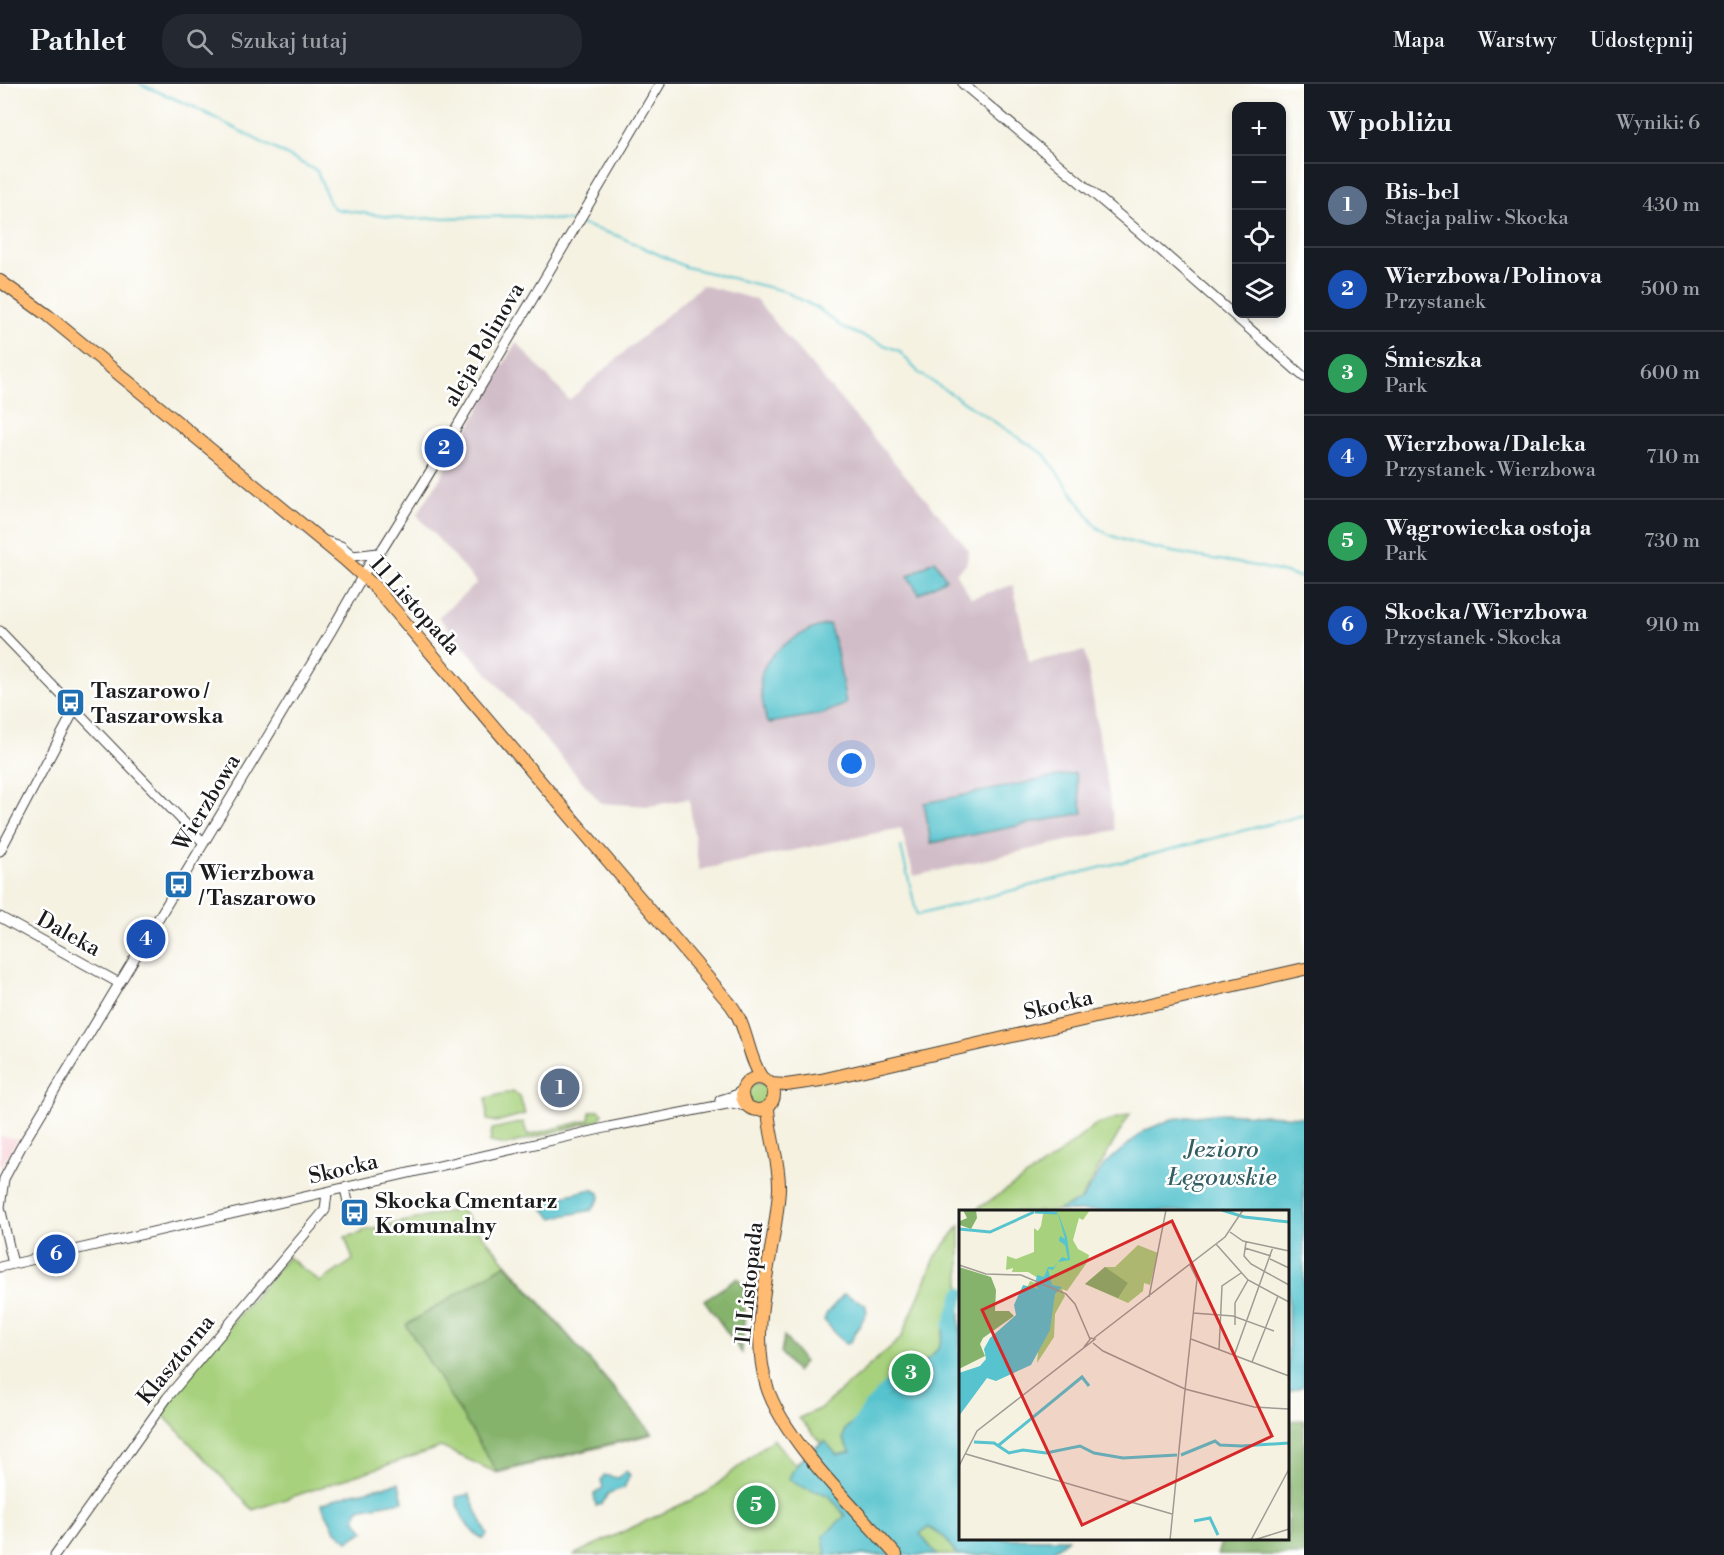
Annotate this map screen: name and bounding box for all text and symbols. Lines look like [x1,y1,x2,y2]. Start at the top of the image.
search box [162,14,582,68]
text: Pathlet [30,24,126,59]
icon: search [183,25,216,58]
text: Szukaj tutaj [231,28,348,55]
text: Mapa [1393,28,1445,54]
text: Warstwy [1478,28,1557,54]
text: Udostępnij [1590,28,1694,54]
map controls [1232,102,1286,318]
button: + [1232,102,1286,156]
text: W pobliżu [1328,107,1452,139]
text: Wyniki: 6 [1616,111,1700,136]
button: − [1232,156,1286,210]
text: Bis-bel [1385,179,1460,206]
text: 1 [1343,193,1352,218]
text: 430 m [1642,193,1700,218]
text: Stacja paliw · Skocka [1385,206,1569,231]
button: locate [1232,210,1286,264]
text: Wierzbowa / Polinova [1385,263,1602,290]
button: layers [1232,264,1286,318]
street label: aleja Polinova [438,277,531,411]
text: 2 [1341,277,1354,302]
text: 500 m [1641,277,1700,302]
text: Przystanek [1385,290,1486,315]
text: Śmieszka [1385,347,1482,374]
text: 3 [1341,361,1354,386]
text: 600 m [1640,361,1700,386]
text: Park [1385,374,1427,399]
pin: 2 [424,426,464,470]
text: Wierzbowa / Daleka [1385,431,1586,458]
text: 4 [1341,445,1354,470]
text: 710 m [1646,445,1700,470]
text: Przystanek · Wierzbowa [1385,458,1596,483]
text: Wągrowiecka ostoja [1385,515,1592,542]
text: 5 [1341,529,1354,554]
text: 730 m [1644,529,1700,554]
text: Park [1385,542,1427,567]
street label: 11 Listopada [364,551,467,661]
text: Skocka / Wierzbowa [1385,599,1588,626]
text: 6 [1341,613,1354,638]
text: 910 m [1646,613,1700,638]
text: Przystanek · Skocka [1385,626,1561,651]
place label: Taszarowo / Taszarowska [91,678,224,730]
bus stop icon: Taszarowo / Taszarowska [54,687,86,719]
street label: Wierzbowa [167,749,247,857]
your location [837,749,866,778]
place label: Wierzbowa / Taszarowo [198,860,316,912]
bus stop icon: Wierzbowa / Taszarowo [162,869,194,901]
street label: Daleka [31,906,106,963]
pin: 4 [126,916,166,962]
street label: Skocka [1021,984,1097,1027]
pin: 1 [540,1066,580,1110]
water label: Jezioro Łęgowskie [1166,1135,1277,1193]
street label: Skocka [306,1148,382,1191]
place label: Skocka Cmentarz Komunalny [375,1188,557,1240]
bus stop icon: Skocka Cmentarz Komunalny [338,1197,370,1229]
inset map [959,1210,1289,1540]
street label: 11 Listopada [730,1220,769,1346]
pin: 6 [36,1232,76,1276]
street label: Klasztorna [132,1309,221,1410]
pin: 3 [892,1350,930,1396]
pin: 5 [736,1482,776,1528]

